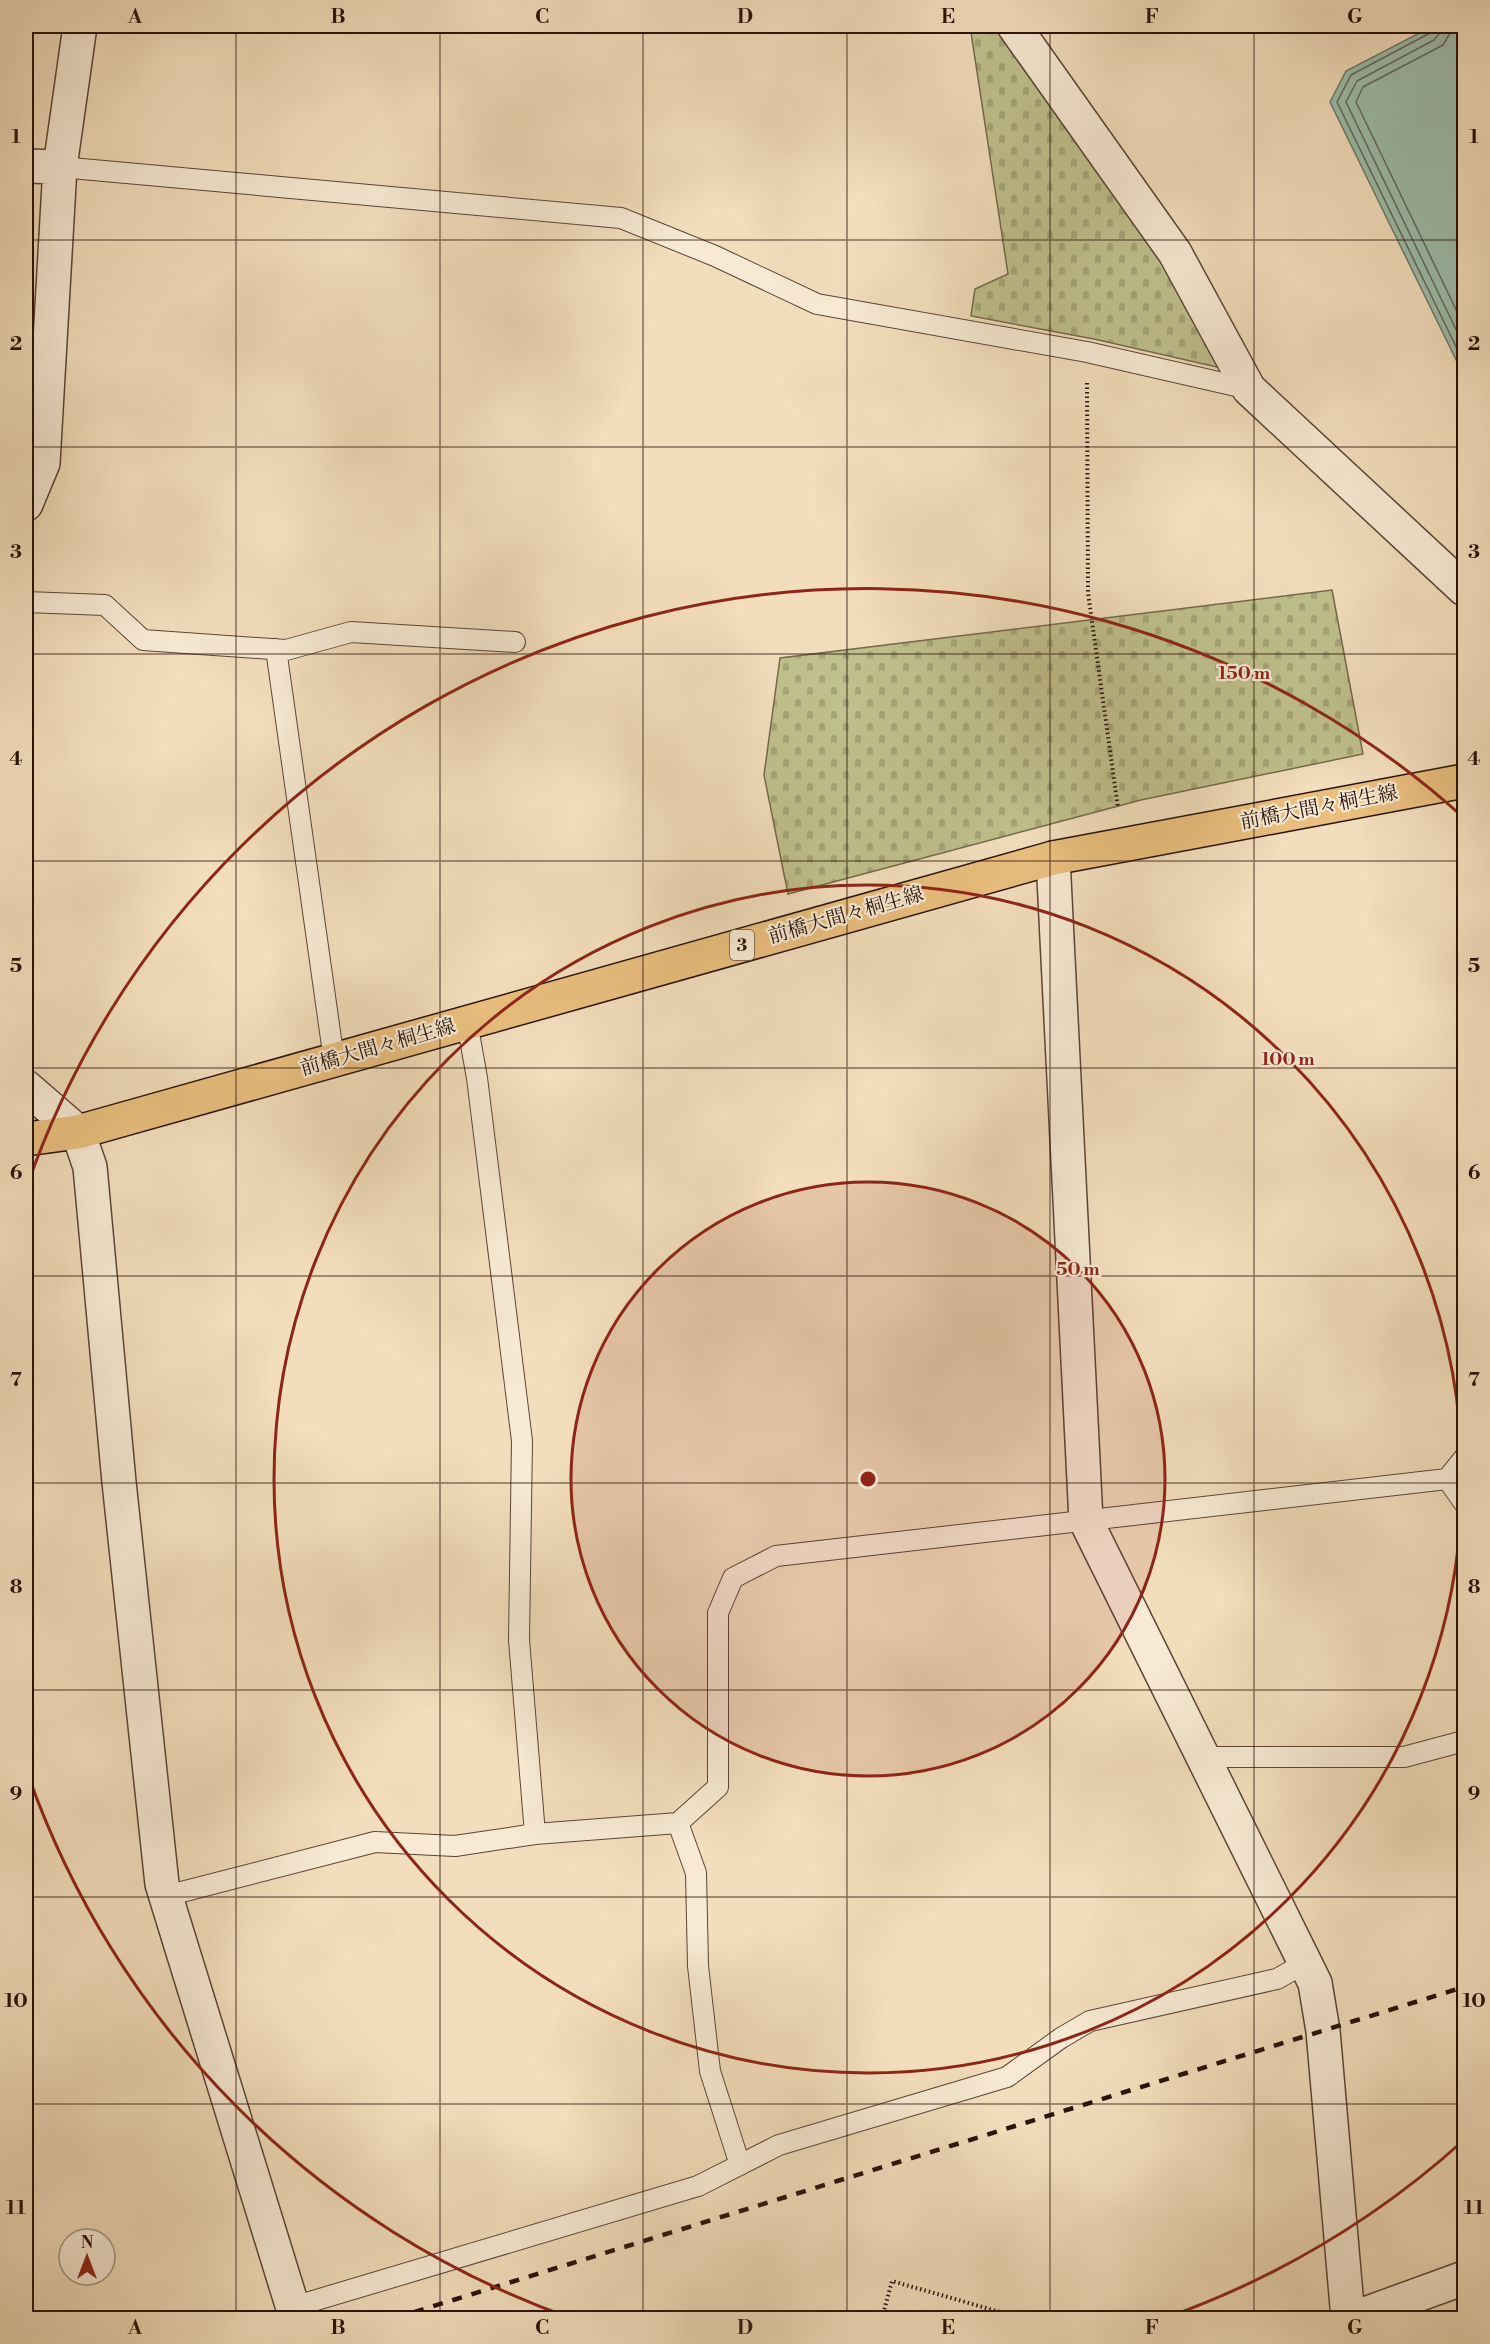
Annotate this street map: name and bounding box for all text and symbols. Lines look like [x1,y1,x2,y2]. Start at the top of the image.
text: A [127,5,143,30]
text: B [330,5,346,30]
text: C [535,5,549,30]
text: D [737,5,753,30]
text: E [941,5,955,30]
text: F [1145,5,1159,30]
text: G [1347,5,1363,30]
text: 1 [11,125,21,150]
text: 1 [1469,125,1479,150]
text: 2 [10,332,22,357]
text: 2 [1468,332,1480,357]
text: 3 [10,540,22,565]
text: 3 [1468,540,1480,565]
text: 150 m [1218,662,1271,685]
text: 4 [9,747,23,772]
text: 4 [1467,747,1481,772]
street label: 前橋大間々桐生線 [1238,780,1400,836]
street label: 前橋大間々桐生線 [766,882,926,950]
road number: 3 [730,930,754,960]
text: 5 [10,954,22,979]
text: 5 [1468,954,1480,979]
street label: 前橋大間々桐生線 [298,1014,458,1082]
text: 100 m [1261,1048,1315,1071]
text: 6 [10,1161,23,1186]
text: 6 [1468,1161,1481,1186]
text: 50 m [1056,1258,1100,1281]
text: 7 [10,1368,22,1393]
text: 7 [1468,1368,1480,1393]
centre of rings [858,1469,878,1489]
text: 8 [10,1575,23,1600]
text: 8 [1468,1575,1481,1600]
text: 9 [10,1782,22,1807]
text: 9 [1468,1782,1480,1807]
text: 10 [4,1989,28,2014]
text: 10 [1462,1989,1486,2014]
text: 11 [6,2196,26,2221]
text: 11 [1464,2196,1484,2221]
north arrow [57,2227,117,2287]
text: N [81,2233,94,2253]
text: A [127,2316,143,2341]
text: B [330,2316,346,2341]
text: C [535,2316,549,2341]
text: D [737,2316,753,2341]
text: E [941,2316,955,2341]
text: F [1145,2316,1159,2341]
text: G [1347,2316,1363,2341]

